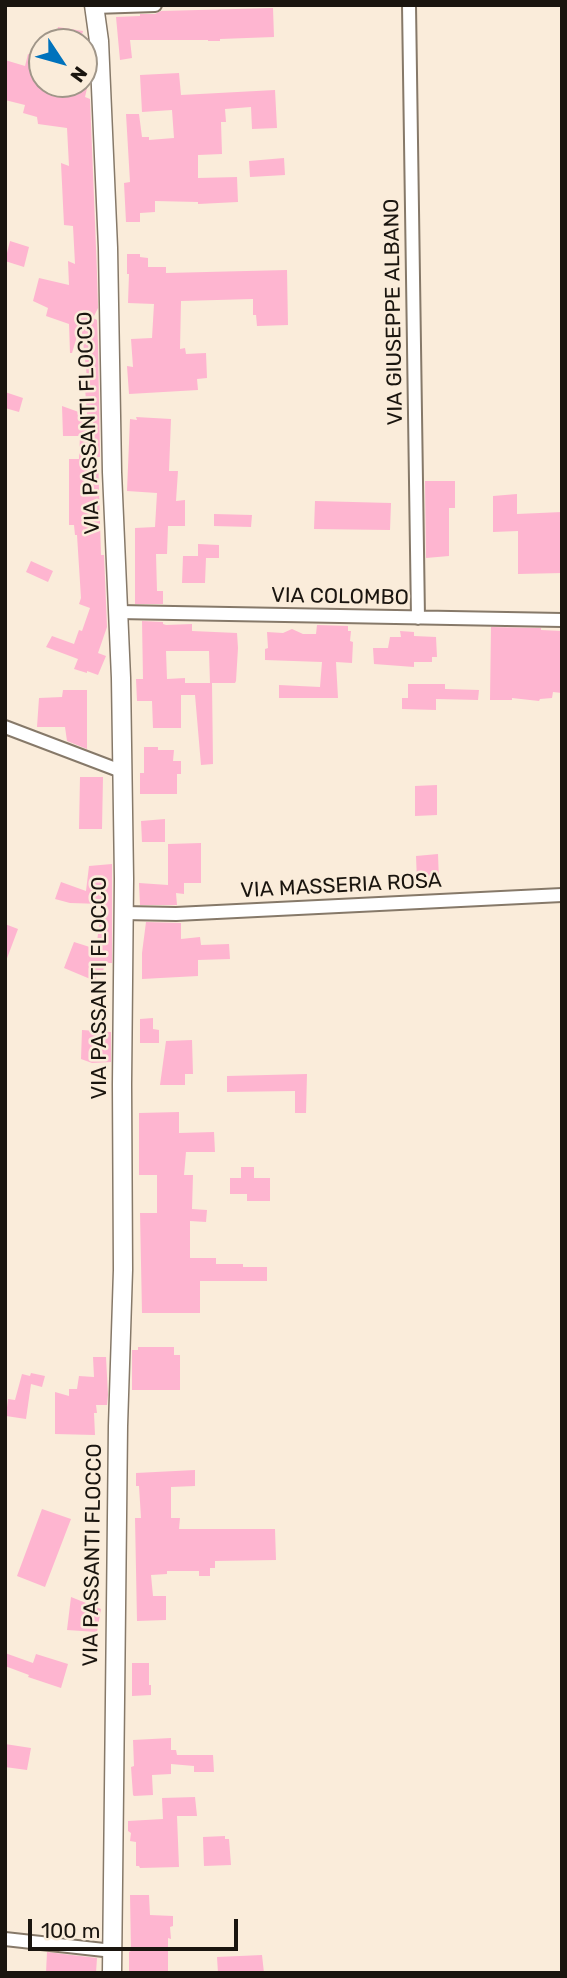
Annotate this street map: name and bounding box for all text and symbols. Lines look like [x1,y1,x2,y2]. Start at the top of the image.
north arrow [28,28,98,98]
text: N [65,62,92,87]
street label: VIA GIUSEPPE ALBANO [379,198,409,426]
street label: VIA PASSANTI FLOCCO [73,311,105,535]
street label: VIA COLOMBO [271,583,409,611]
street label: VIA MASSERIA ROSA [240,868,442,904]
street label: VIA PASSANTI FLOCCO [87,876,113,1100]
street label: VIA PASSANTI FLOCCO [78,1443,108,1667]
scale bar [32,1904,242,1948]
text: 100 m [41,1918,100,1943]

